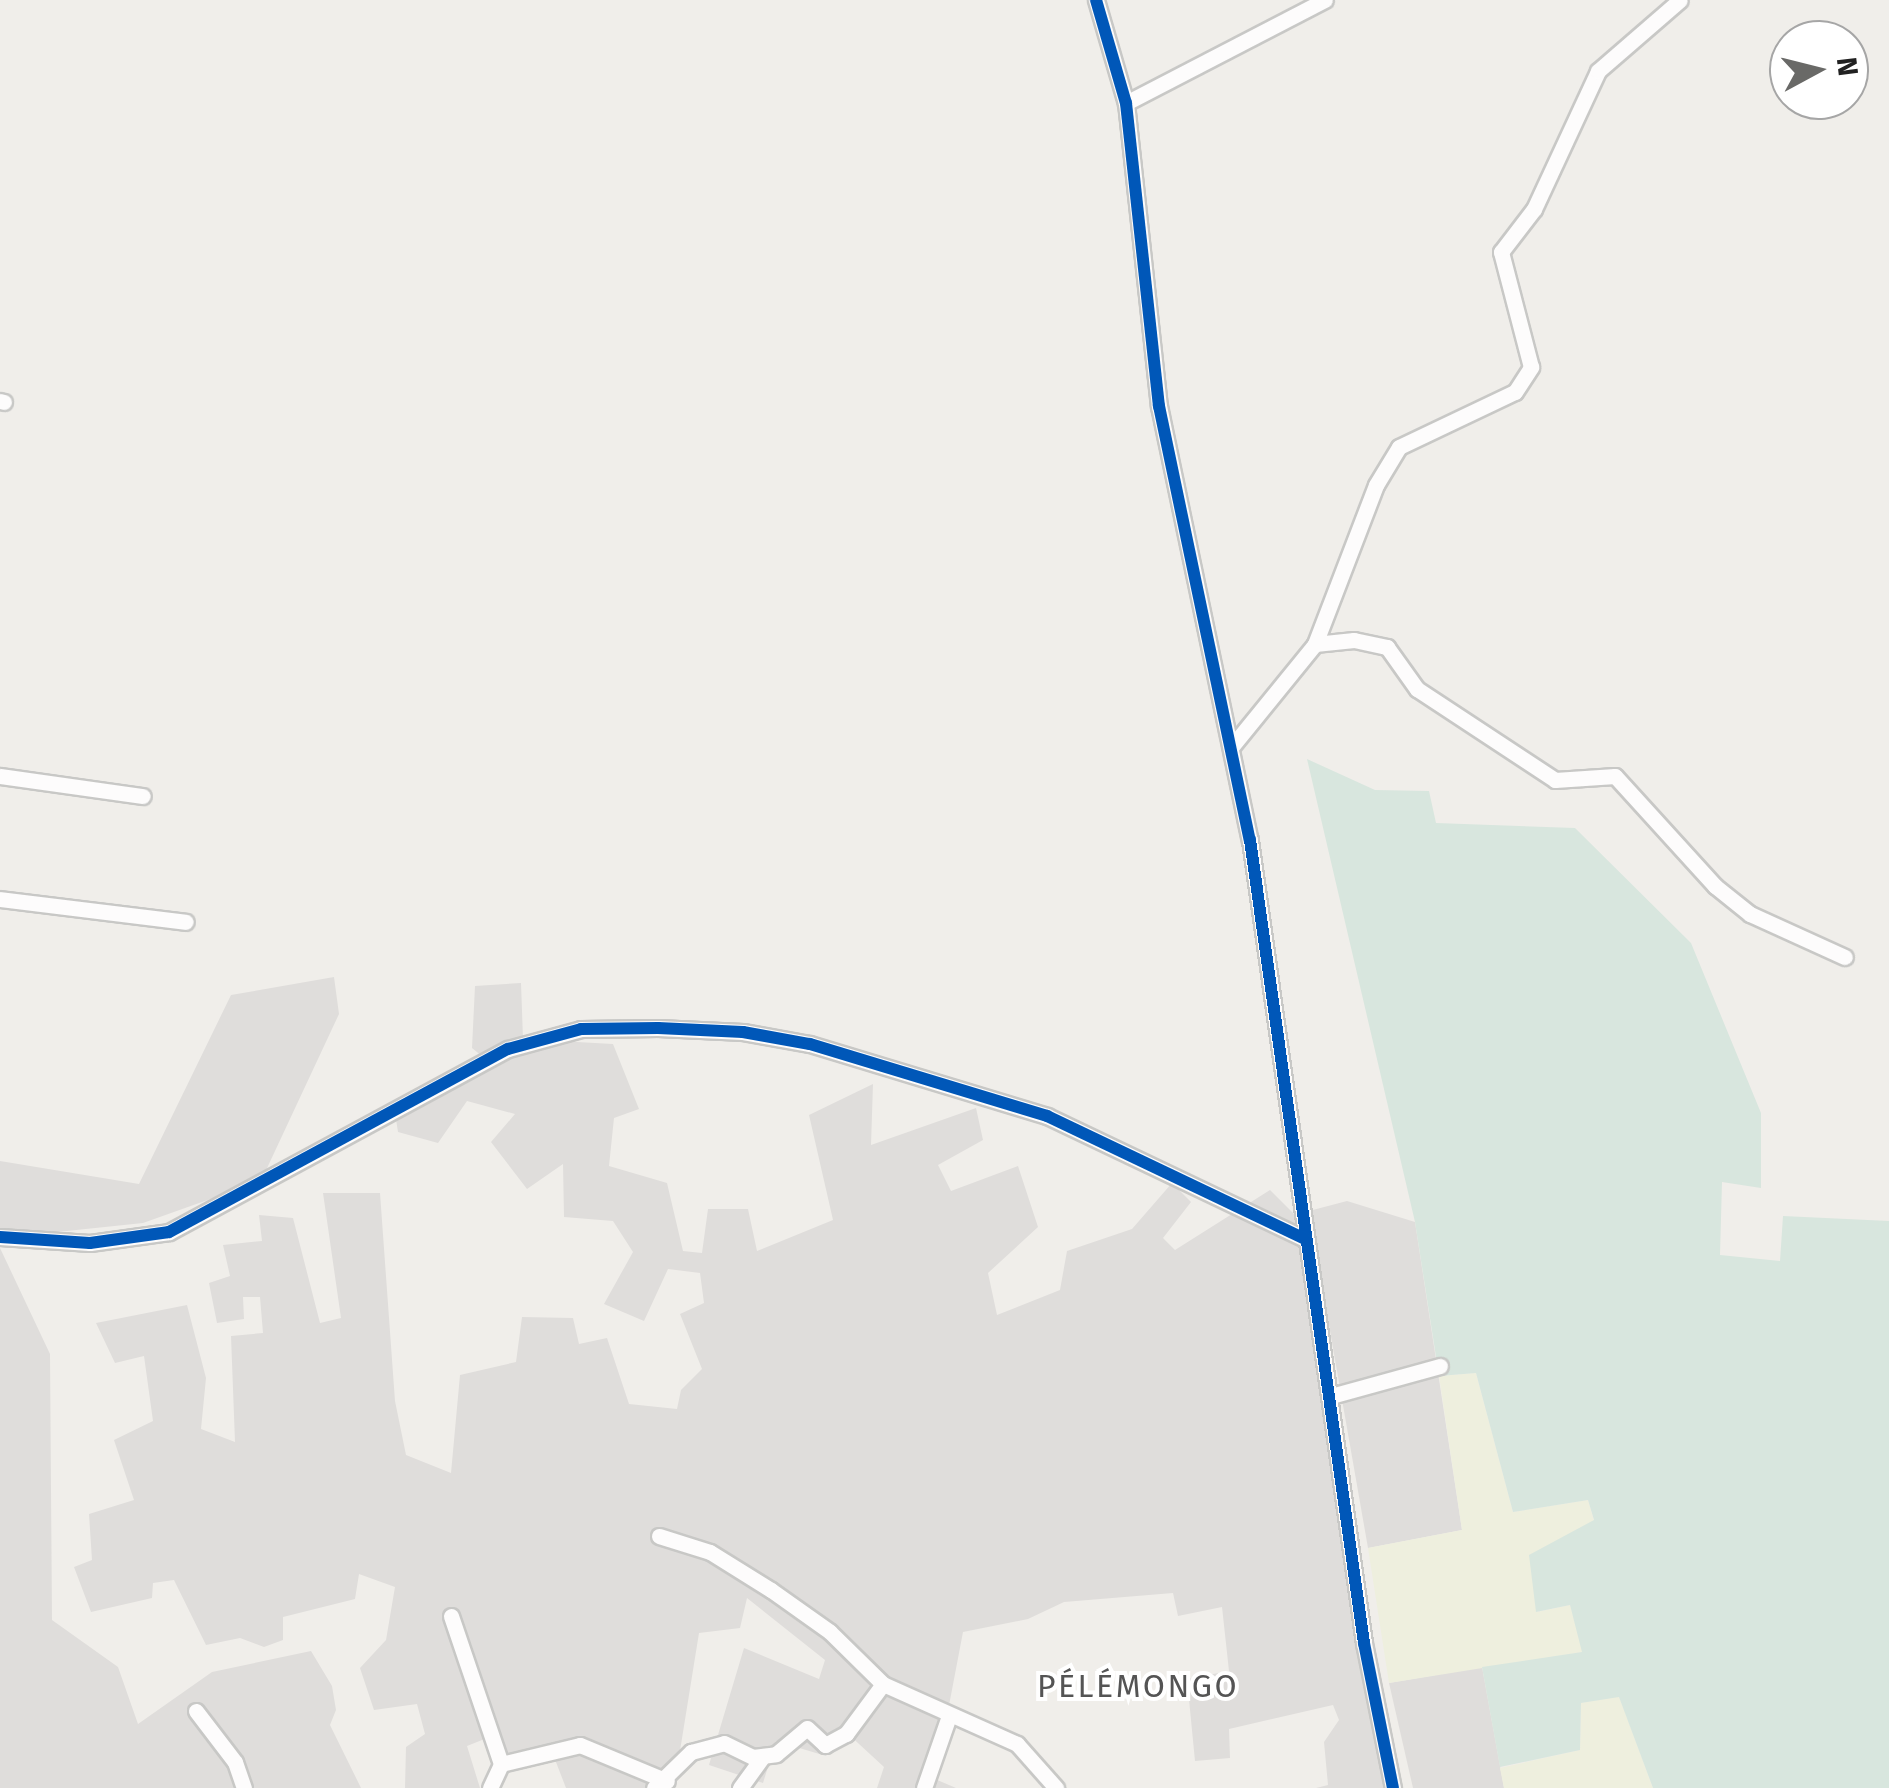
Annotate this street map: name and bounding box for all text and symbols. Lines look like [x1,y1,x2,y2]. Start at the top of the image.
north arrow [1769,20,1869,120]
text: N [1830,55,1865,78]
district label: PÉLÉMONGO [1037,1667,1239,1705]

